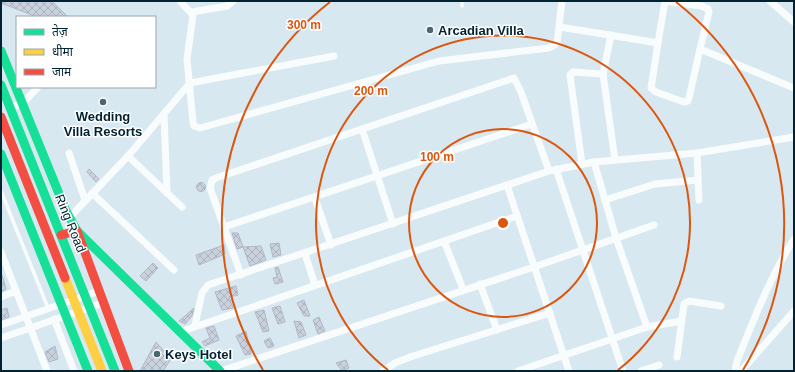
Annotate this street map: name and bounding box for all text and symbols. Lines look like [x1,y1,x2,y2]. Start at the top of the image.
legend [16,16,156,88]
text: 300 m [287,18,321,32]
place label: Arcadian Villa [438,23,525,38]
text: तेज़ [52,24,69,39]
marker: Arcadian Villa [425,25,435,35]
text: धीमा [52,44,74,59]
text: जाम [52,65,72,79]
text: 200 m [354,84,388,98]
marker: Wedding Villa Resorts [98,97,108,107]
place label: Wedding Villa Resorts [64,109,142,139]
text: 100 m [420,150,454,164]
street label: Ring Road [52,192,89,254]
centre of rings [496,216,510,230]
place label: Keys Hotel [165,347,232,362]
marker: Keys Hotel [152,349,162,359]

